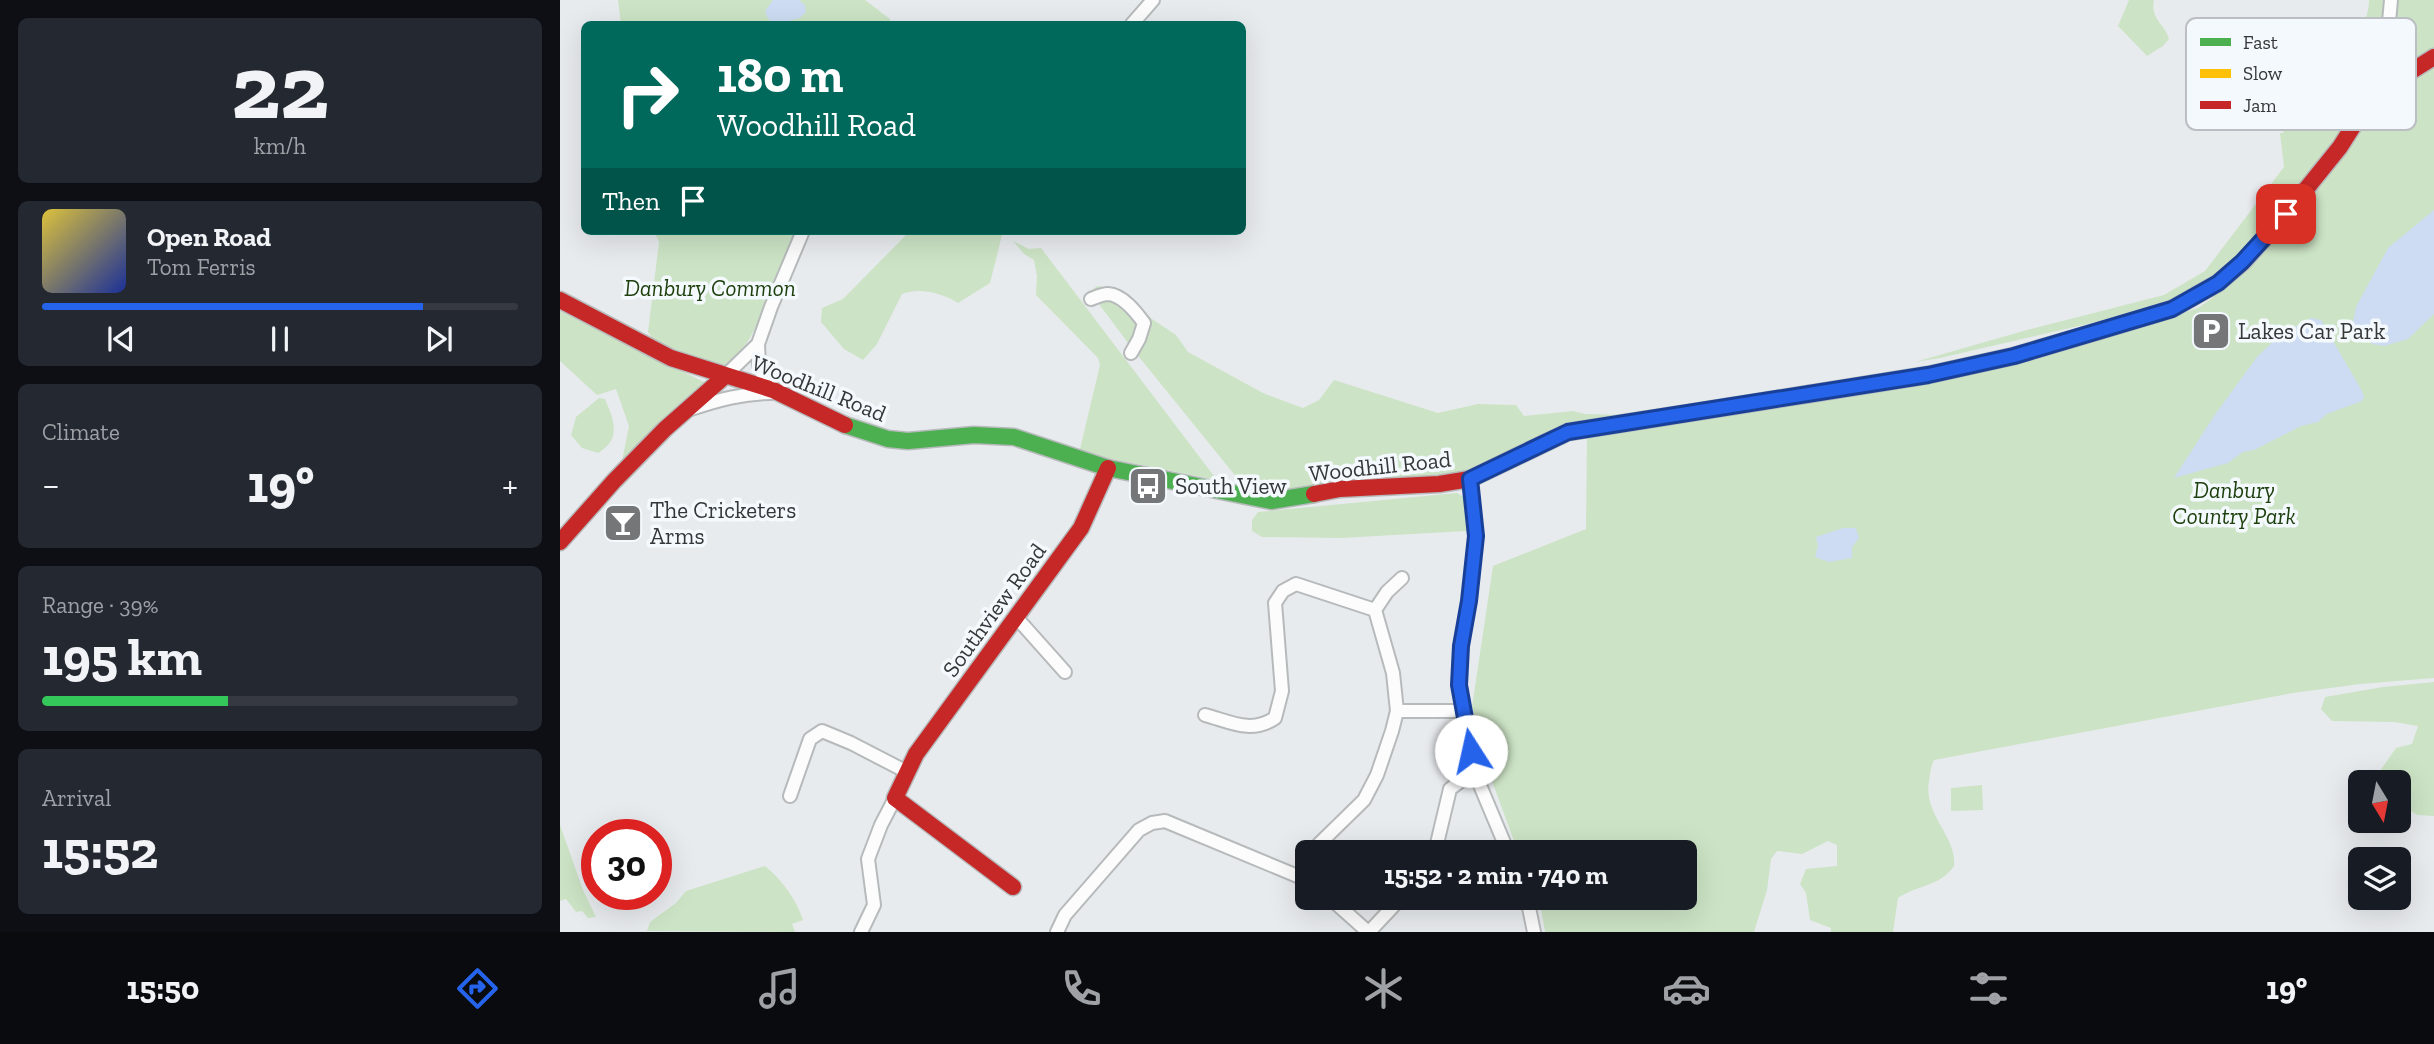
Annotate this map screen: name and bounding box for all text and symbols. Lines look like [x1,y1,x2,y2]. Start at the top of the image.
legend [2186,18,2416,130]
text: Fast [2243,31,2278,54]
text: 22 [231,32,329,141]
text: 180 m [717,46,844,105]
icon: right [602,49,693,140]
text: Slow [2243,62,2283,85]
text: Jam [2243,94,2277,117]
text: Woodhill Road [717,106,916,144]
text: km/h [254,132,306,160]
icon: arrive [674,182,712,220]
pin [2256,184,2316,244]
text: Then [602,185,660,217]
icon: arrive [2267,195,2305,233]
text: Open Road [147,221,271,253]
text: Tom Ferris [147,253,256,281]
park label: Danbury Common [624,274,796,302]
parking icon: Lakes Car Park [2190,310,2232,352]
place label: Lakes Car Park [2238,317,2385,345]
icon: previous [102,320,140,358]
icon: pause [261,320,299,358]
icon: next [420,320,458,358]
street label: Woodhill Road [748,348,891,428]
text: Climate [42,418,120,446]
street label: Woodhill Road [1307,445,1453,487]
text: 19° [247,453,314,515]
text: − [42,462,60,508]
text: + [502,462,518,508]
bus stop icon: South View [1127,465,1169,507]
place label: South View [1175,472,1287,500]
park label: Danbury Country Park [2172,476,2296,530]
place label: The Cricketers Arms [650,496,796,550]
bar icon: The Cricketers Arms [602,502,644,544]
street label: Southview Road [936,537,1052,682]
text: Range · 39% [42,591,159,619]
text: 195 km [42,626,202,688]
position arrow [1434,714,1508,788]
north arrow [2348,770,2412,833]
map controls [2348,770,2411,910]
text: Arrival [42,784,111,812]
text: 15:52 [42,819,158,881]
speed limit sign: 30 [581,819,672,910]
button: layers [2348,847,2411,910]
text: 15:52 · 2 min · 740 m [1384,859,1608,891]
icon: directions [453,964,502,1013]
icon: music [755,964,804,1013]
icon: phone [1057,964,1106,1013]
icon: climate [1359,964,1408,1013]
icon: car [1662,964,1711,1013]
icon: filters [1964,964,2013,1013]
text: 15:50 [127,969,199,1007]
text: 19° [2266,969,2307,1007]

